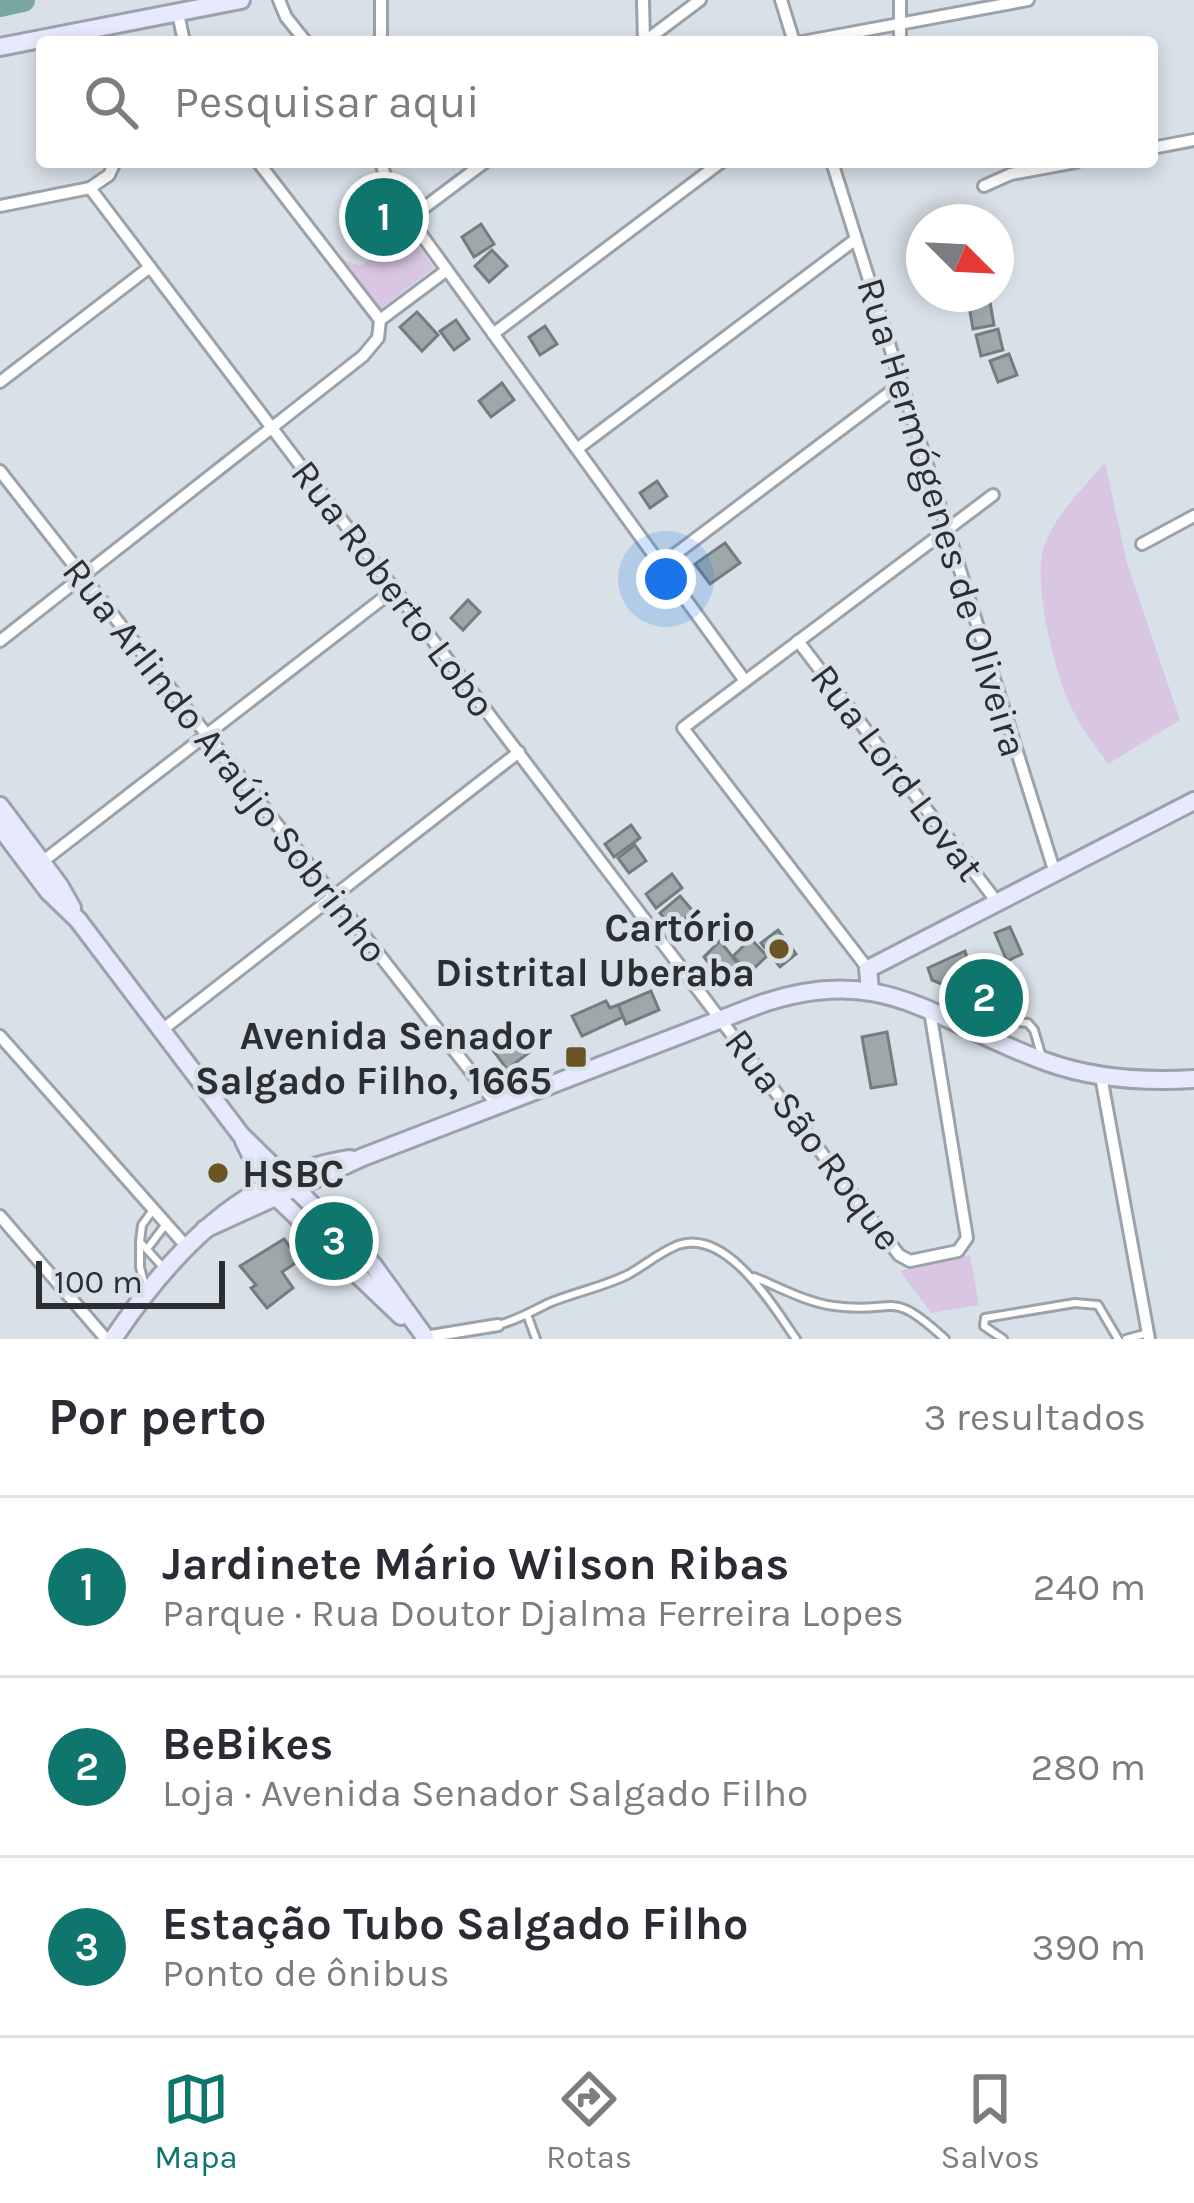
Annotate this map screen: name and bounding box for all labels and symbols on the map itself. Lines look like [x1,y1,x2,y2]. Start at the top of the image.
pin: 1 [345,172,423,262]
north arrow [906,204,1014,312]
street label: Rua Hermógenes de Oliveira [847,272,1037,762]
street label: Rua Roberto Lobo [282,451,505,726]
street label: Rua Arlindo Araújo Sobrinho [53,549,398,972]
your location [636,549,696,609]
street label: Rua Lord Lovat [801,655,994,890]
place label: Cartório Distrital Uberaba [435,905,755,996]
marker: Cartório Distrital Uberaba [766,936,792,962]
pin: 2 [945,953,1023,1043]
place label: Avenida Senador Salgado Filho, 1665 [195,1013,553,1104]
street label: Rua São Roque [715,1020,911,1259]
marker: Avenida Senador Salgado Filho, 1665 [563,1044,589,1070]
place label: HSBC [242,1151,344,1197]
marker: HSBC [205,1160,231,1186]
pin: 3 [295,1196,373,1286]
scale bar [36,1255,225,1308]

